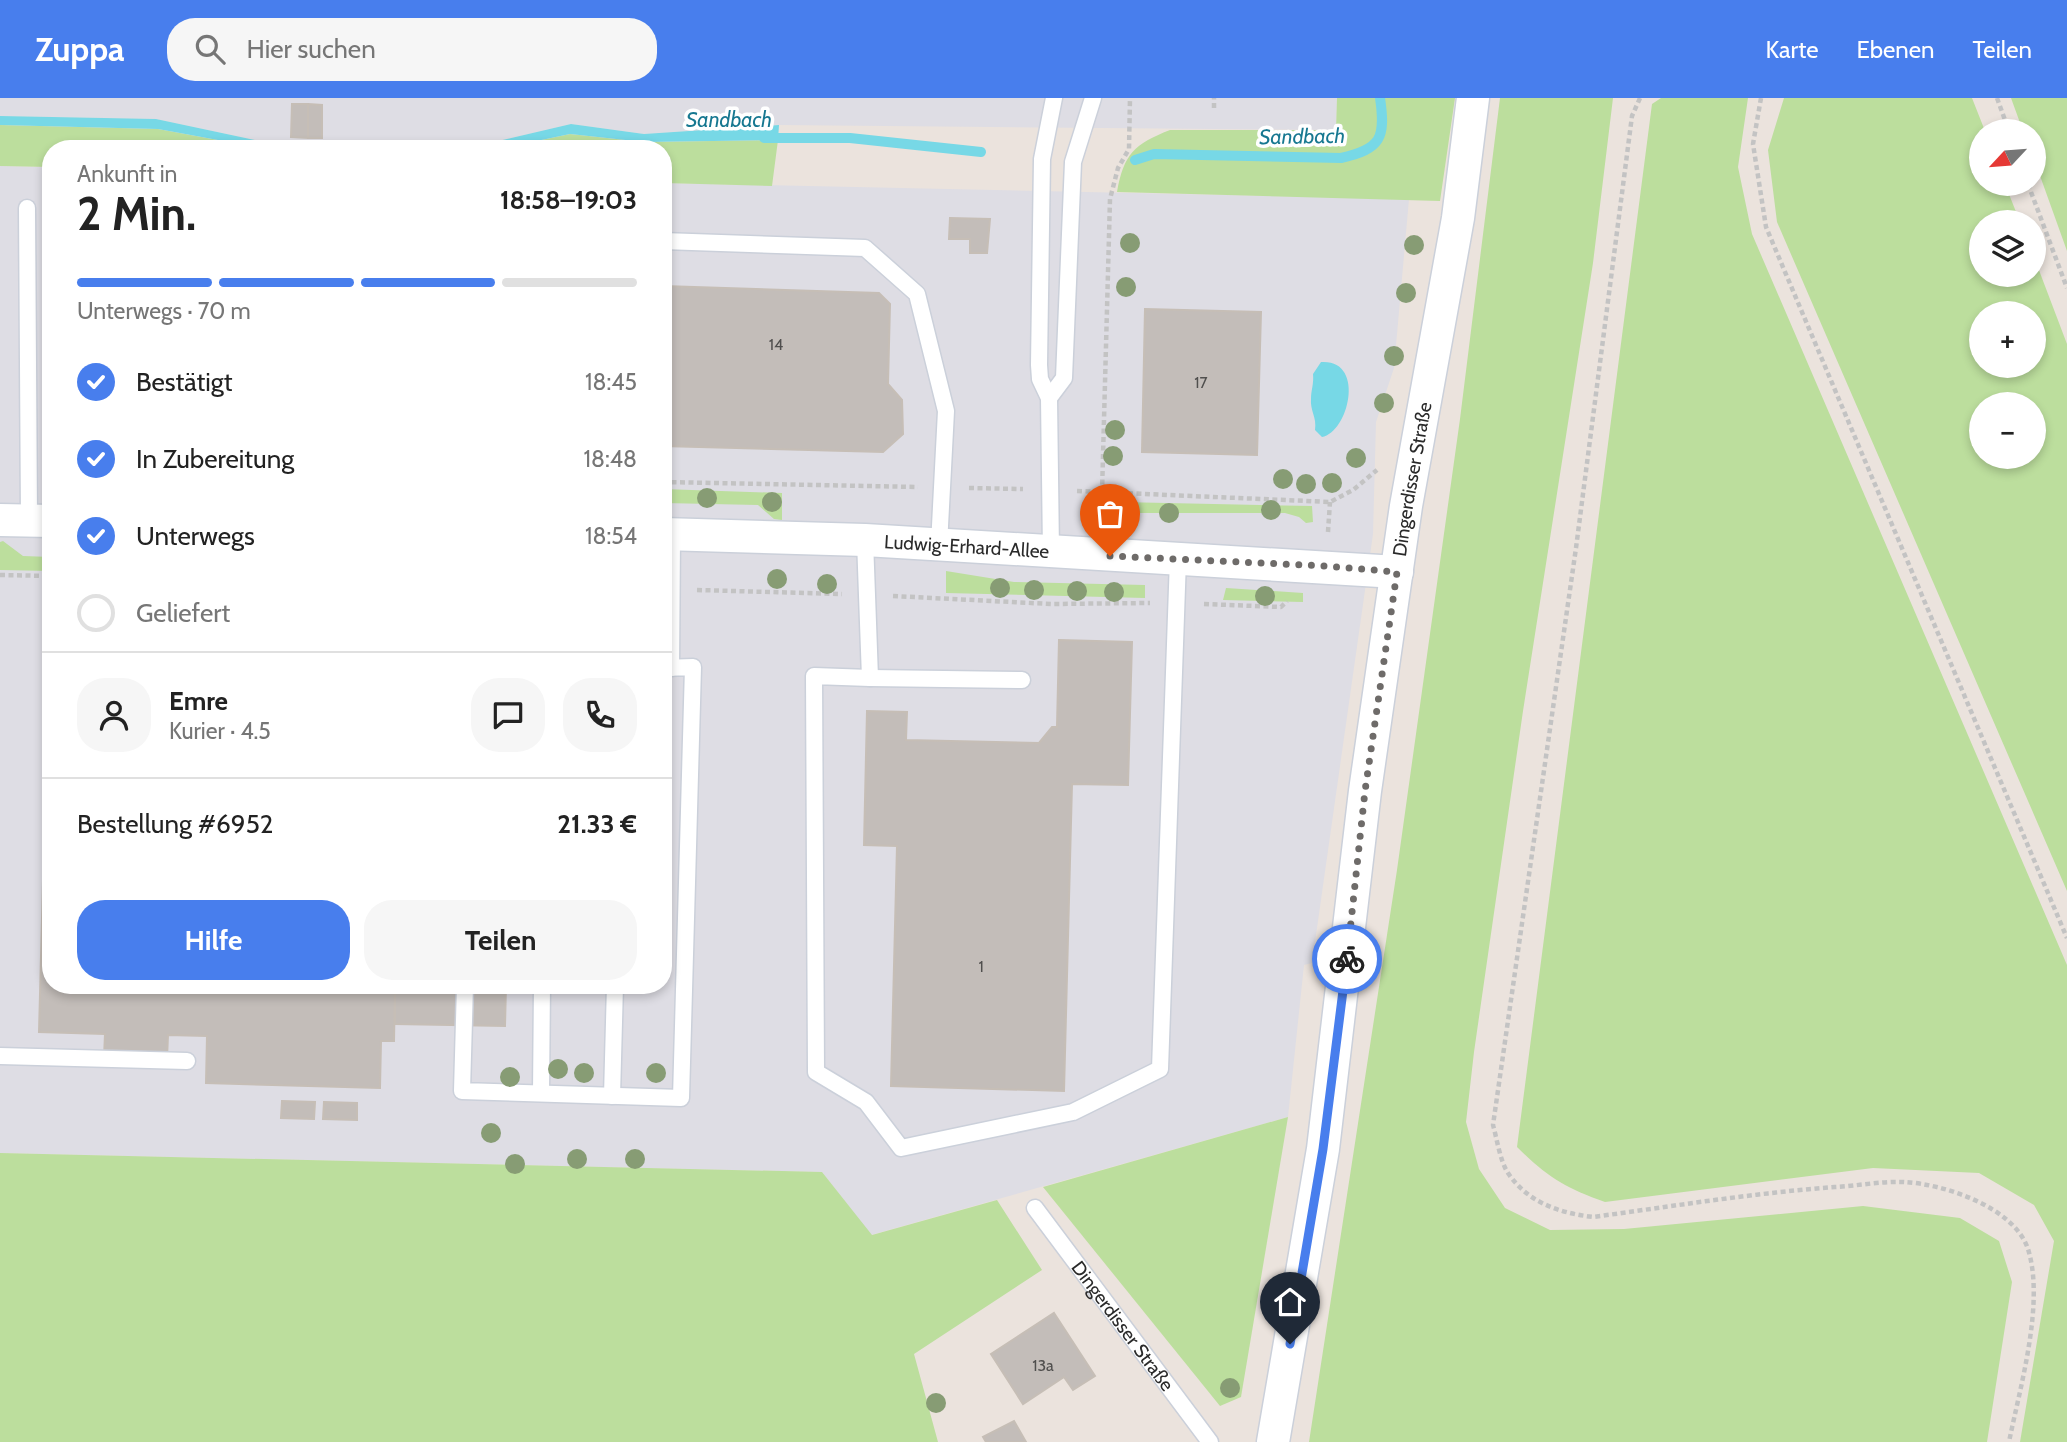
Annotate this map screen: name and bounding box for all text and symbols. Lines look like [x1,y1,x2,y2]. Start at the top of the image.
search box [167,18,657,81]
text: Zuppa [35,29,125,69]
icon: search [191,30,229,68]
text: Hier suchen [247,33,376,65]
text: Karte [1765,35,1818,64]
text: Ebenen [1856,35,1934,64]
text: Teilen [1972,35,2032,64]
water label: Sandbach [686,107,772,132]
north arrow [1969,119,2046,196]
map controls [1969,119,2046,469]
water label: Sandbach [1259,123,1345,149]
text: Ankunft in [77,160,177,188]
text: 18:58–19:03 [500,184,637,216]
text: 2 Min. [77,186,196,242]
button: layers [1969,210,2046,287]
text: Unterwegs · 70 m [77,297,251,325]
button: + [1969,301,2046,378]
house number: 14 [769,335,783,354]
icon: check [77,363,115,401]
text: Bestätigt [136,366,233,398]
text: 18:45 [585,368,637,396]
house number: 17 [1194,373,1208,392]
button: − [1969,392,2046,469]
street label: Dingerdisser Straße [1387,400,1436,558]
icon: check [77,440,115,478]
text: In Zubereitung [136,443,294,475]
text: 18:48 [584,445,637,473]
pin [1080,484,1140,556]
icon: bag [1091,495,1129,533]
icon: check [77,517,115,555]
text: Unterwegs [136,520,255,552]
text: 18:54 [585,522,637,550]
street label: Ludwig-Erhard-Allee [884,530,1050,563]
text: Geliefert [136,597,230,629]
button: person [77,678,151,752]
button: chat [471,678,545,752]
button: phone [563,678,637,752]
text: Emre [169,685,228,717]
text: Kurier · 4.5 [169,717,271,745]
text: Bestellung #6952 [77,808,273,840]
text: 21.33 € [557,808,637,840]
button: Hilfe [77,900,350,980]
button: Teilen [364,900,637,980]
courier [1312,924,1382,994]
icon: bike [1328,940,1366,978]
house number: 1 [978,957,984,976]
street label: Dingerdisser Straße [1067,1256,1179,1395]
pin [1260,1272,1320,1344]
icon: home [1271,1283,1309,1321]
house number: 13a [1032,1356,1054,1375]

